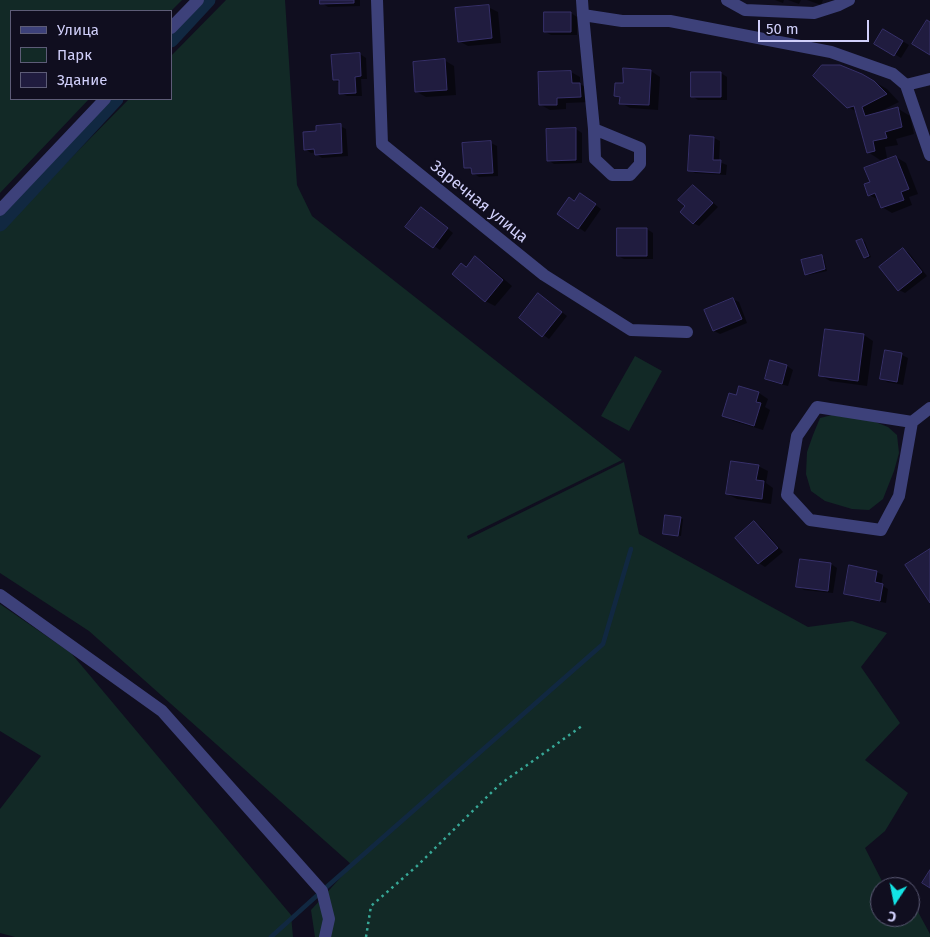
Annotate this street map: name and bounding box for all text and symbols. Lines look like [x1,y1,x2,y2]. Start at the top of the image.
legend [10,10,172,100]
scale bar [760,10,871,42]
text: 50 m [766,20,799,38]
text: Улица [57,21,99,39]
text: Парк [57,46,92,64]
text: Здание [57,71,107,89]
street label: Заречная улица [426,157,532,247]
north arrow [870,877,920,927]
text: С [887,907,898,925]

